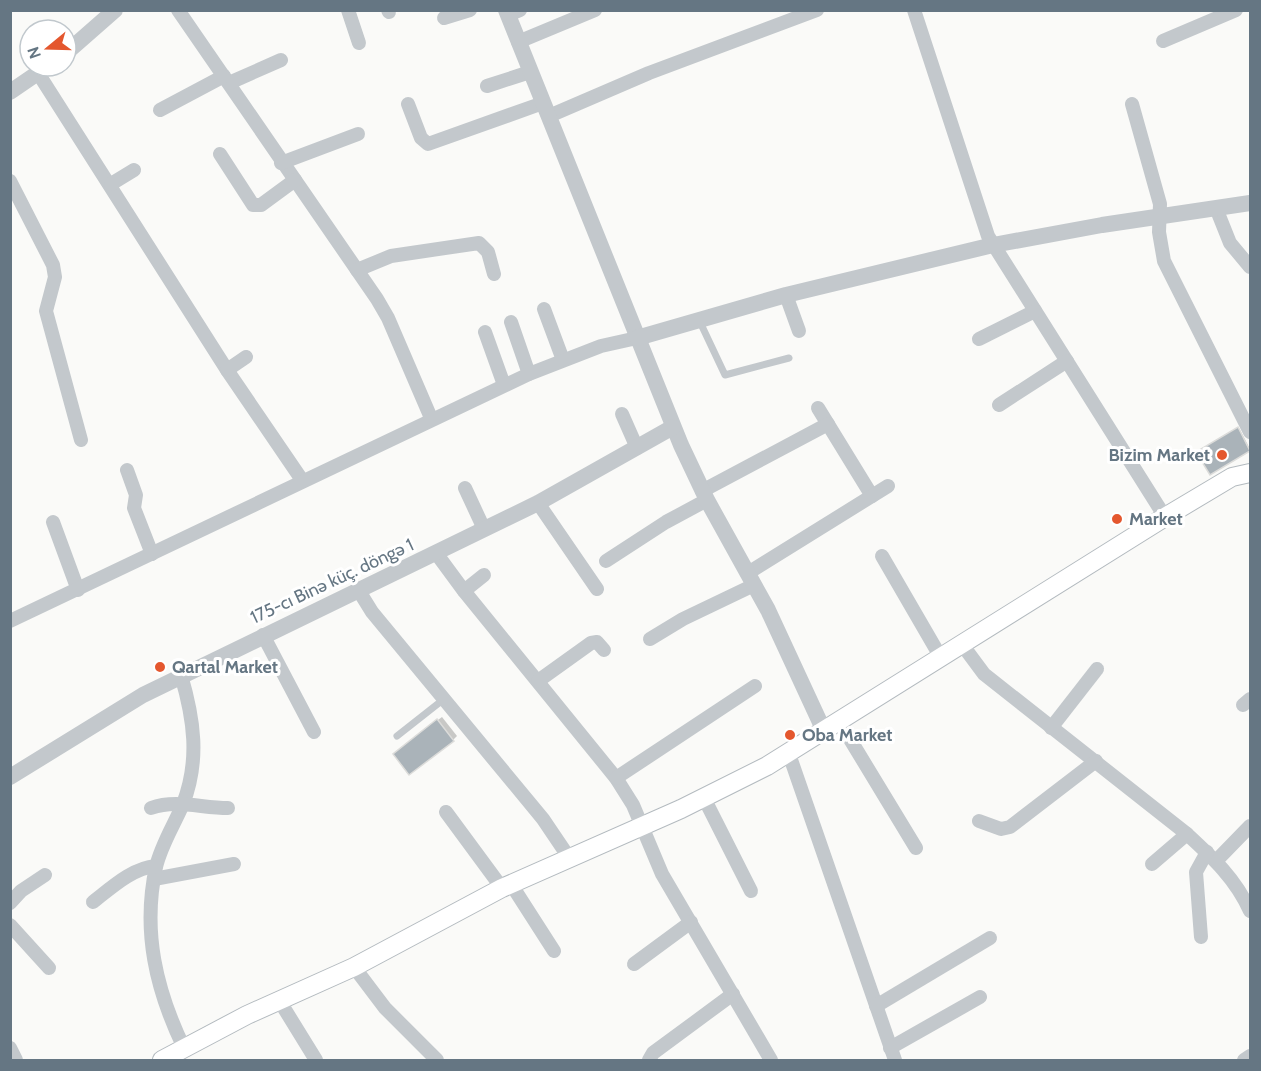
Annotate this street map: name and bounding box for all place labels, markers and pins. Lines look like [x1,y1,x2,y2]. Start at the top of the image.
place label: Bizim Market [1108,444,1210,466]
marker: Bizim Market [1215,448,1229,462]
place label: Market [1129,508,1183,530]
marker: Market [1110,512,1124,526]
place label: Qartal Market [172,656,278,678]
marker: Qartal Market [153,660,167,674]
place label: Oba Market [802,724,892,746]
marker: Oba Market [783,728,797,742]

